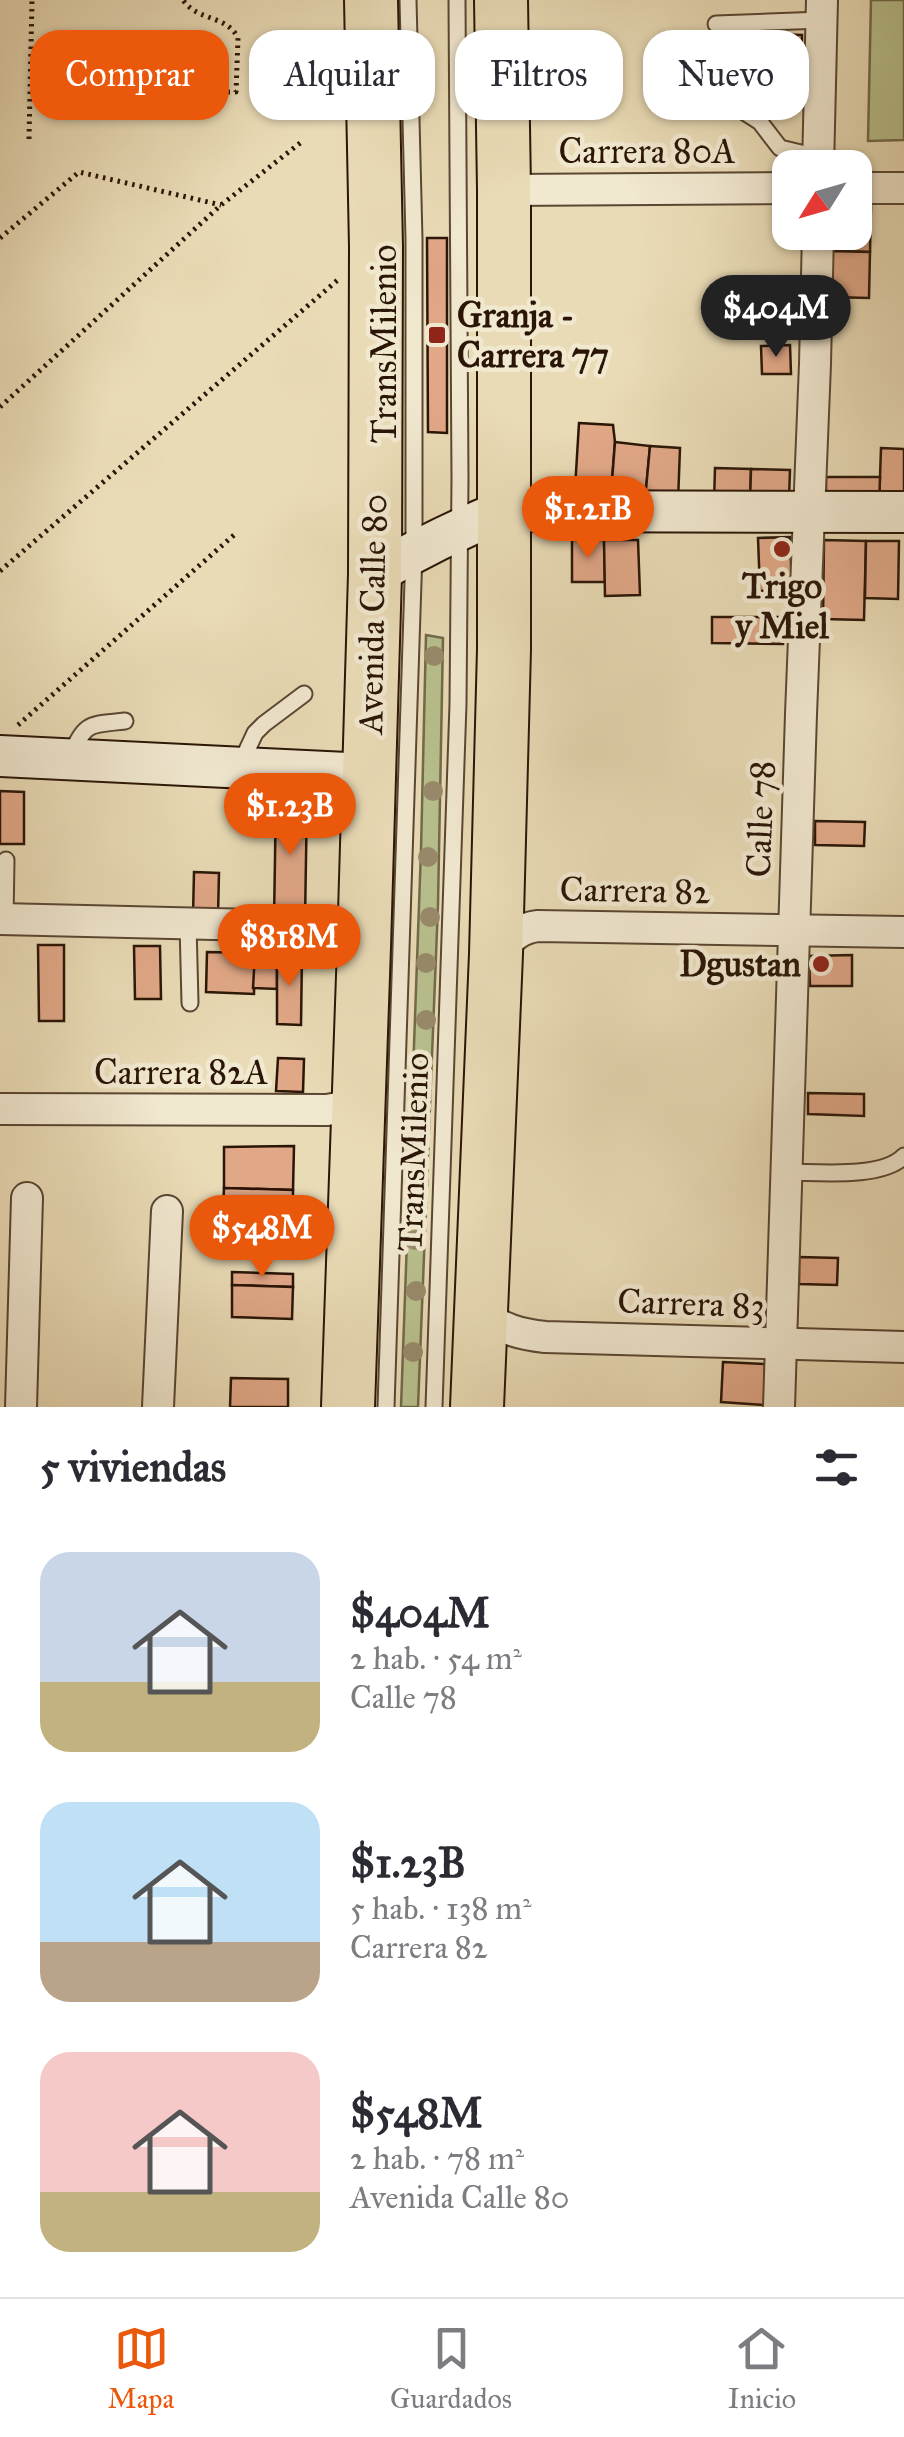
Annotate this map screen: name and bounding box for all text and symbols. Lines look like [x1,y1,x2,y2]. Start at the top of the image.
chip: Comprar [30,30,229,120]
chip: Alquilar [249,30,435,120]
chip: Filtros [455,30,623,120]
chip: Nuevo [643,30,809,120]
street label: Carrera 80A [558,130,736,173]
north arrow [772,150,872,250]
map controls [772,150,872,250]
street label: TransMilenio [363,245,406,443]
pin: $404M [706,275,846,360]
text: $404M [723,288,829,327]
place label: Granja - Carrera 77 [457,294,609,377]
marker: Granja - Carrera 77 [426,324,448,346]
pin: $1.21B [507,476,669,561]
text: $1.21B [544,489,632,528]
street label: Avenida Calle 80 [349,494,396,736]
marker: Trigo y Miel [771,538,793,560]
place label: Trigo y Miel [734,565,829,648]
street label: Calle 78 [737,760,784,878]
pin: $1.23B [209,773,371,858]
text: $1.23B [246,786,334,825]
street label: Carrera 82 [559,868,711,913]
pin: $818M [219,904,359,989]
text: $818M [240,917,338,956]
place label: Dgustan [679,943,801,986]
marker: Dgustan [810,953,832,975]
street label: Carrera 82A [94,1051,268,1094]
street label: TransMilenio [389,1052,438,1252]
pin: $548M [192,1195,332,1280]
text: $548M [211,1208,313,1247]
street label: Carrera 83 [617,1279,765,1328]
icon: filters [809,1440,864,1495]
text: 5 viviendas [40,1441,226,1493]
text: $404M [350,1587,490,1639]
icon: home [120,1592,240,1712]
text: 2 hab. · 54 m² [350,1639,522,1678]
text: Calle 78 [350,1678,457,1717]
text: $1.23B [350,1837,466,1889]
icon: home [120,1842,240,1962]
text: 5 hab. · 138 m² [350,1889,532,1928]
text: Carrera 82 [350,1928,488,1967]
text: $548M [350,2087,483,2139]
icon: home [120,2092,240,2212]
text: 2 hab. · 78 m² [350,2139,524,2178]
text: Avenida Calle 80 [350,2178,569,2217]
tab: Mapa [108,2321,174,2416]
tab: Guardados [390,2321,512,2416]
tab: Inicio [728,2321,796,2416]

